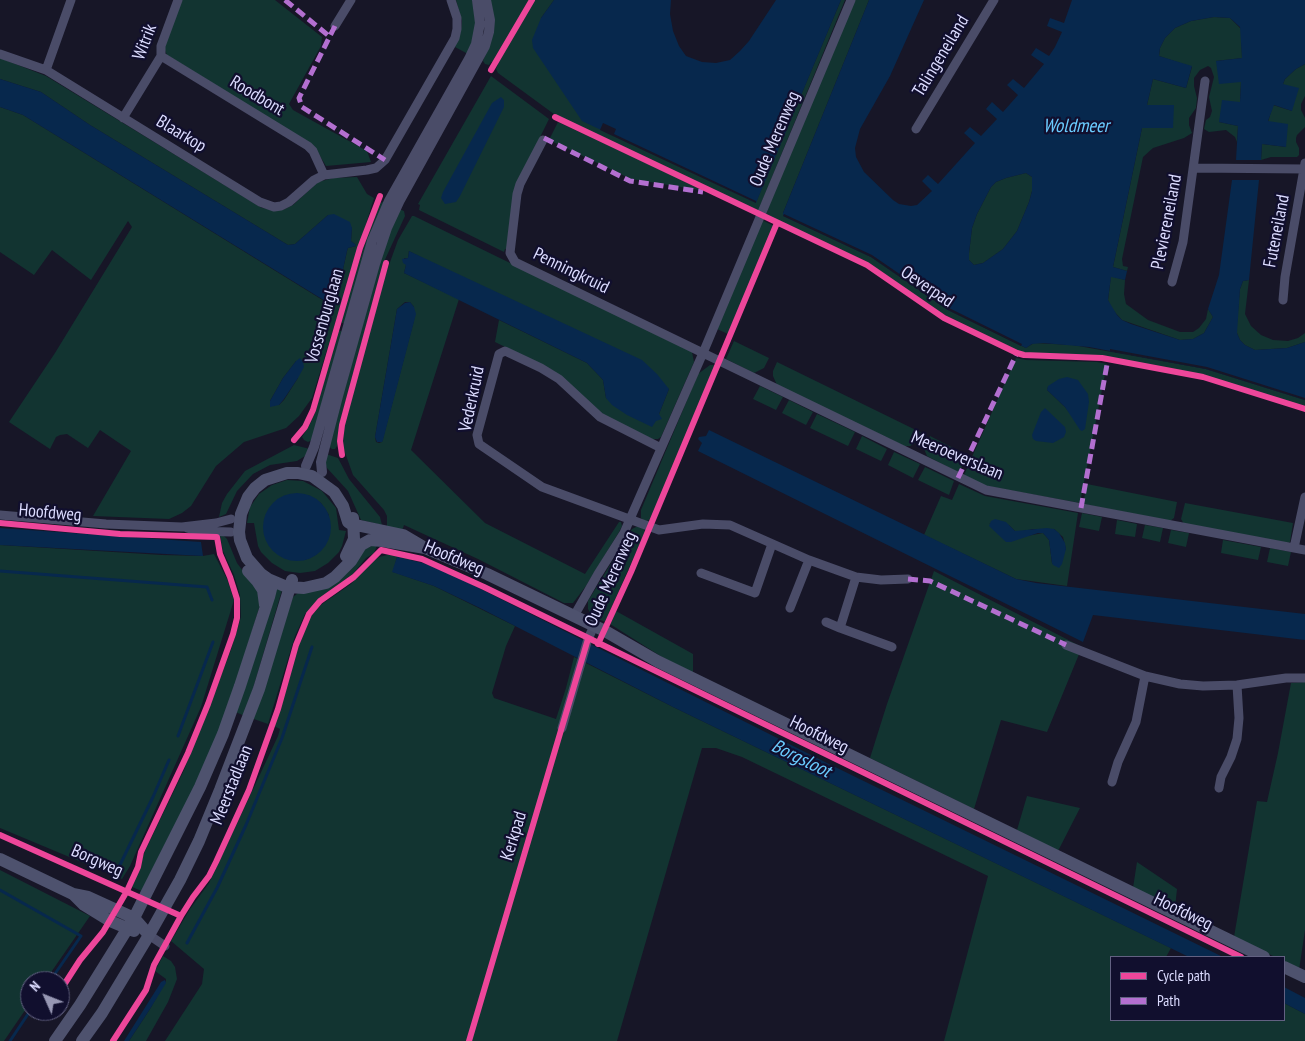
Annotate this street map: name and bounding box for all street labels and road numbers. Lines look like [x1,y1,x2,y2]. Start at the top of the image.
street label: Talingeneiland [908,11,974,101]
street label: Witrik [128,21,162,63]
street label: Roodbont [226,71,288,121]
street label: Oude Merenweg [745,88,805,190]
street label: Blaarkop [152,111,210,157]
street label: Pleviereneiland [1147,173,1187,271]
street label: Futeneiland [1259,193,1295,269]
street label: Penningkruid [529,243,613,299]
street label: Oeverpad [896,261,958,313]
street label: Vossenburglaan [301,266,349,366]
street label: Vederkruid [455,364,489,434]
street label: Meeroeverslaan [908,427,1006,485]
street label: Hoofdweg [18,499,82,527]
street label: Oude Merenweg [581,528,641,630]
street label: Hoofdweg [421,536,487,580]
street label: Hoofdweg [786,711,852,759]
street label: Meerstadlaan [206,742,258,828]
street label: Kerkpad [496,809,532,863]
street label: Borgweg [68,840,126,882]
street label: Hoofdweg [1150,888,1216,936]

